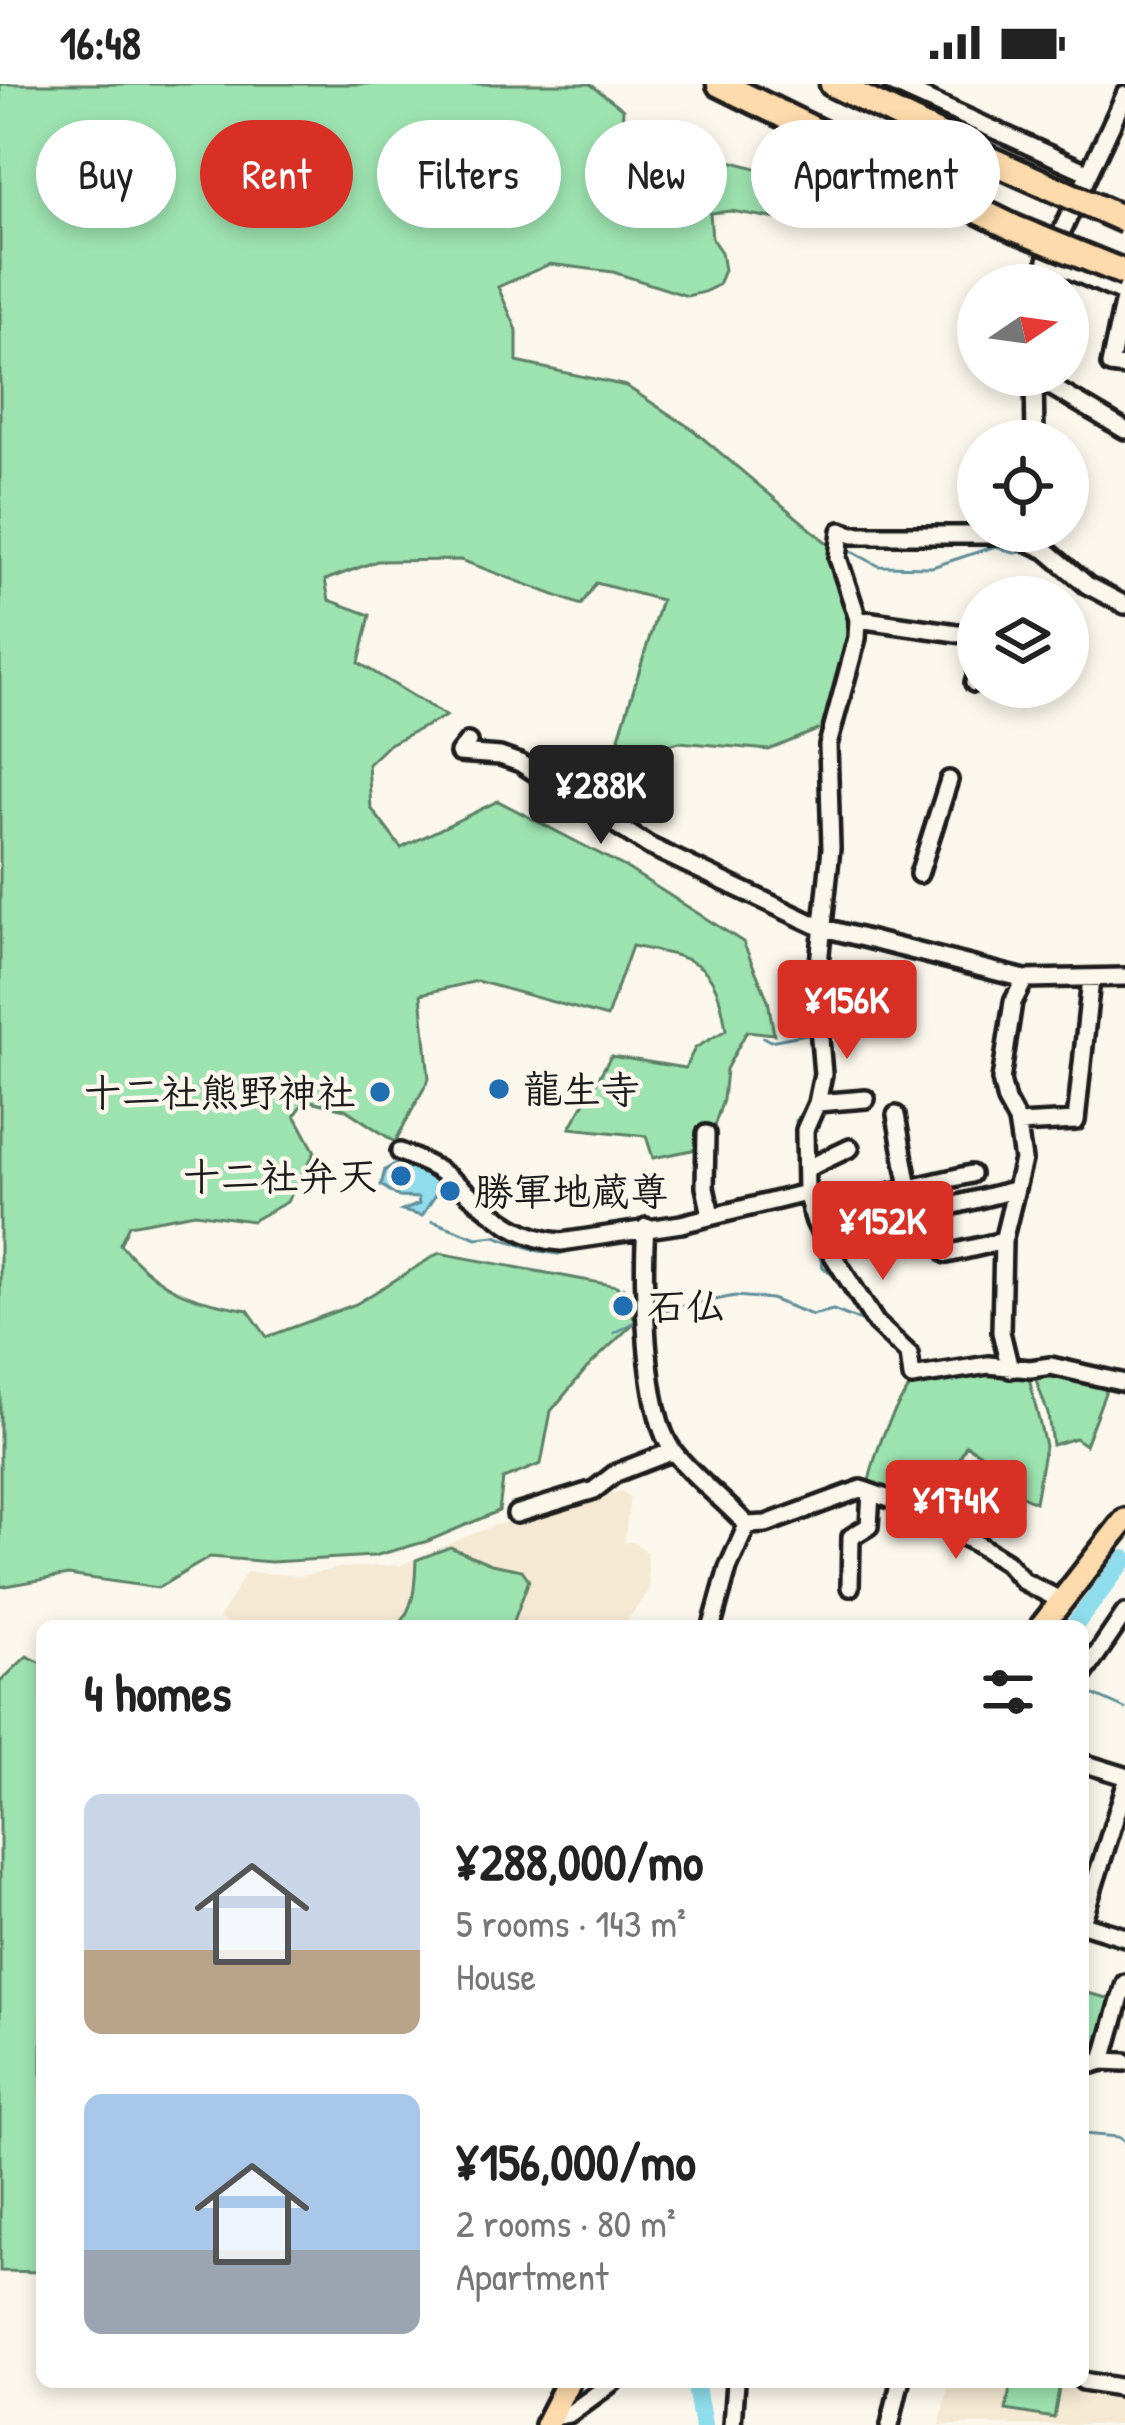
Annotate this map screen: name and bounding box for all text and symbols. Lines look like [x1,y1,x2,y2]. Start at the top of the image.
text: 16:48 [60,12,141,73]
chip: Buy [36,120,176,228]
chip: Rent [200,120,353,228]
chip: Filters [377,120,561,228]
chip: New [585,120,727,228]
chip: Apartment [751,120,1000,228]
north arrow [957,264,1089,396]
map controls [957,264,1089,708]
button: locate [957,420,1089,552]
button: layers [957,576,1089,708]
pin: ¥288K [517,745,685,847]
text: ¥288K [556,757,646,810]
pin: ¥156K [763,960,931,1062]
text: ¥156K [805,972,889,1025]
place label: 龍生寺 [523,1062,640,1115]
place label: 十二社熊野神社 [83,1065,356,1118]
marker: 龍生寺 [486,1076,512,1102]
marker: 十二社熊野神社 [367,1079,393,1105]
place label: 十二社弁天 [182,1149,377,1202]
marker: 十二社弁天 [388,1163,414,1189]
place label: 勝軍地蔵尊 [474,1164,669,1217]
marker: 勝軍地蔵尊 [437,1178,463,1204]
pin: ¥152K [799,1181,967,1283]
text: ¥152K [839,1193,927,1246]
place label: 石仏 [647,1279,725,1332]
marker: 石仏 [610,1293,636,1319]
pin: ¥174K [872,1460,1040,1562]
text: ¥174K [913,1472,999,1525]
text: 4 homes [84,1658,231,1727]
icon: filters [975,1659,1041,1725]
text: ¥288,000/mo [456,1827,703,1896]
icon: home [180,1842,324,1986]
text: 5 rooms · 143 m² [456,1896,686,1949]
text: House [456,1949,536,2002]
text: ¥156,000/mo [456,2127,696,2196]
icon: home [180,2142,324,2286]
text: 2 rooms · 80 m² [456,2196,676,2249]
text: Apartment [456,2249,609,2302]

